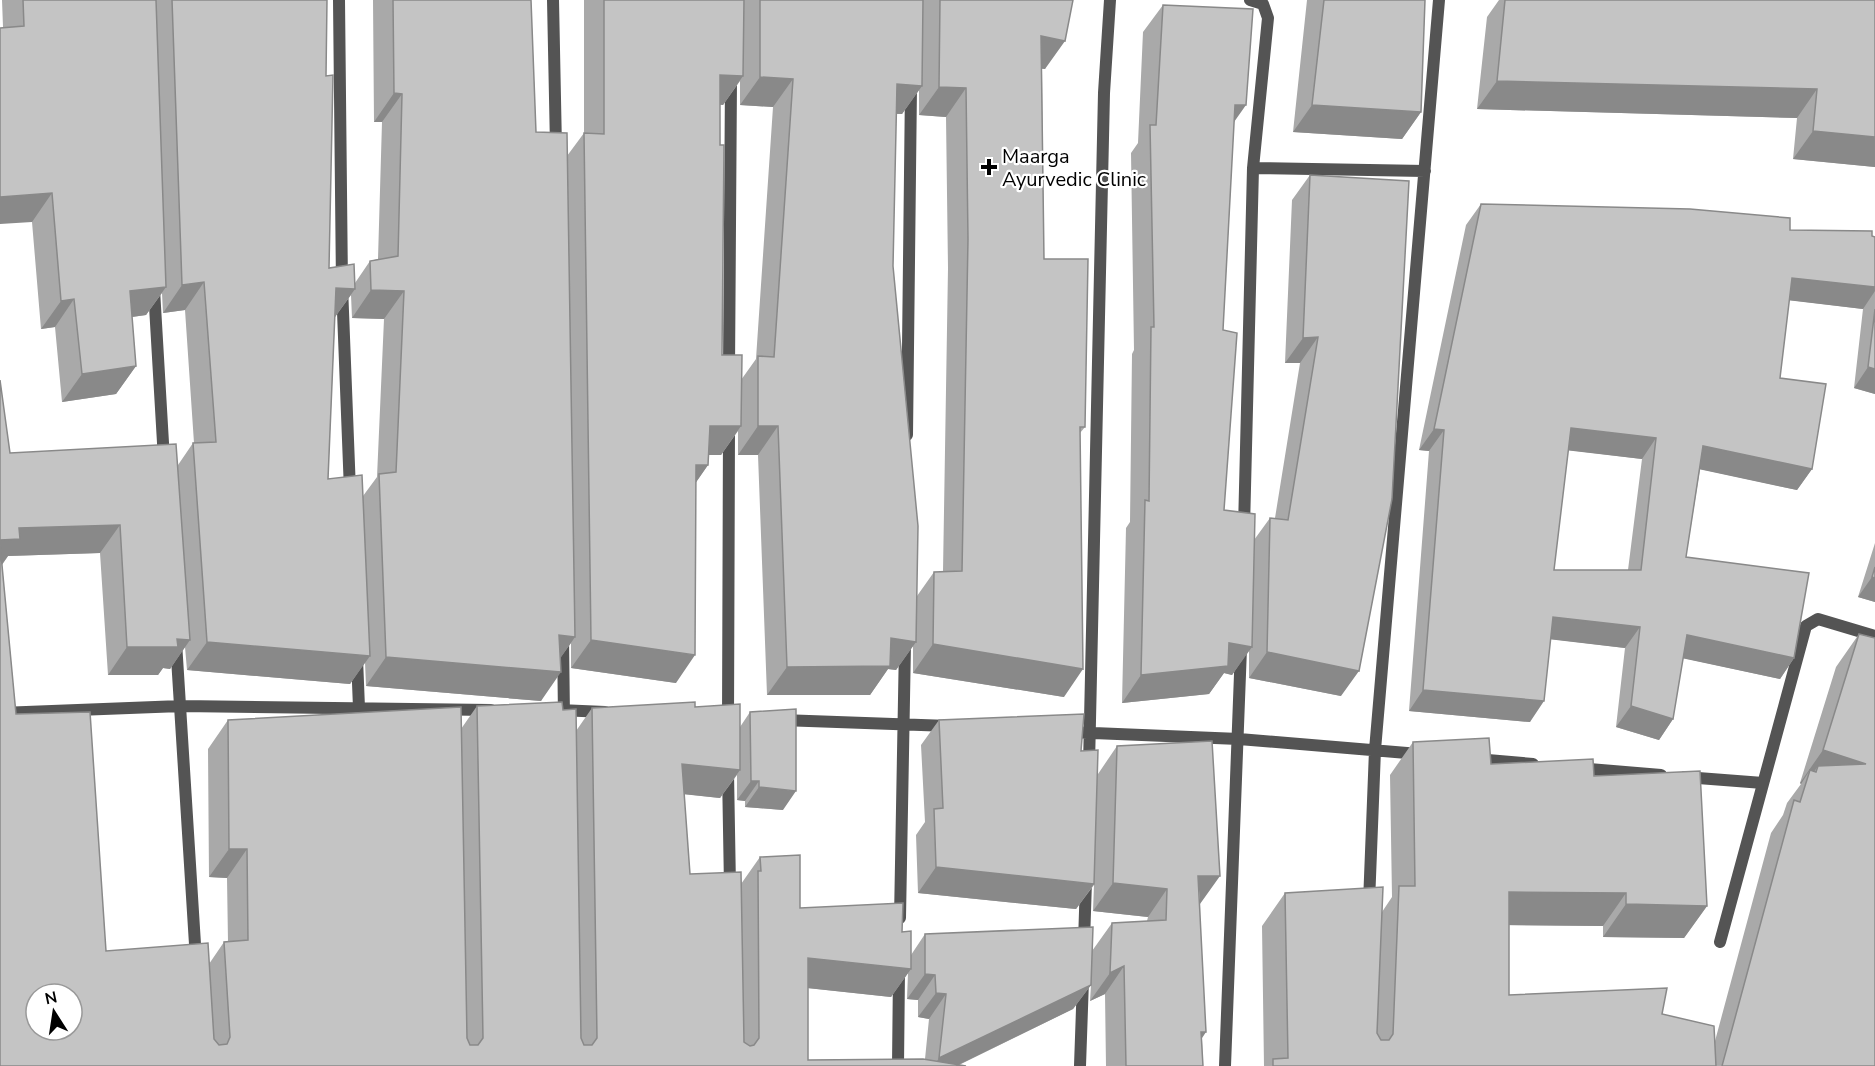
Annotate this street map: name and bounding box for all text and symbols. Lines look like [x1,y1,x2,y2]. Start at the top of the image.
place label: Maarga Ayurvedic Clinic [1002,143,1146,193]
marker: Maarga Ayurvedic Clinic [980,158,998,176]
north arrow [24,982,84,1042]
text: N [43,986,59,1010]

